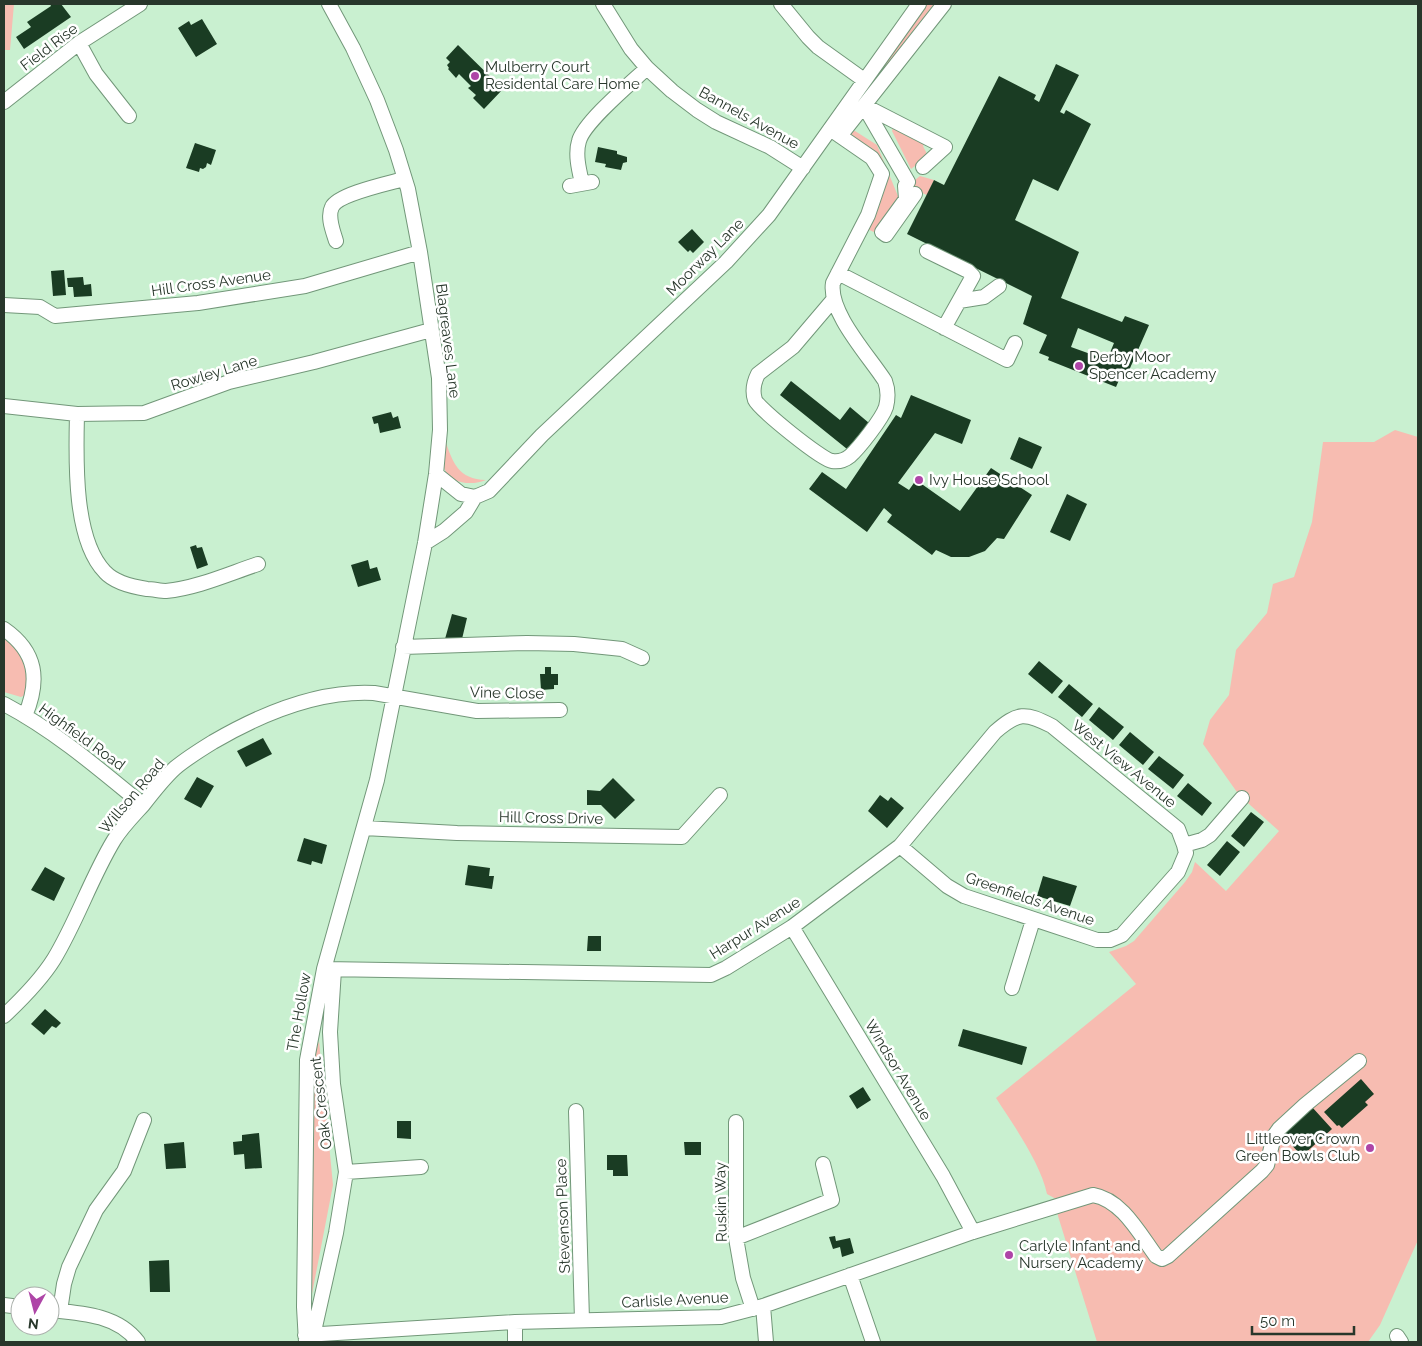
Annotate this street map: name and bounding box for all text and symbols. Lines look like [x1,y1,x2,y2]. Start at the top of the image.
street label: Field Rise [17,19,81,74]
place label: Mulberry Court Residental Care Home [485,58,640,93]
marker: Mulberry Court Residental Care Home [469,70,481,82]
street label: Bannels Avenue [696,83,802,153]
street label: Moorway Lane [663,214,748,299]
street label: Hill Cross Avenue [150,266,272,300]
street label: Blagreaves Lane [432,283,464,400]
place label: Derby Moor Spencer Academy [1089,348,1216,383]
street label: Rowley Lane [169,351,259,395]
marker: Derby Moor Spencer Academy [1073,360,1085,372]
place label: Ivy House School [929,471,1050,489]
marker: Ivy House School [913,474,925,486]
street label: Vine Close [470,683,544,703]
street label: Highfield Road [36,700,128,774]
street label: West View Avenue [1068,716,1180,812]
street label: Willson Road [96,755,168,837]
street label: Hill Cross Drive [499,808,603,828]
street label: Greenfields Avenue [963,869,1097,930]
street label: Harpur Avenue [706,893,804,963]
street label: The Hollow [283,971,315,1053]
street label: Windsor Avenue [861,1016,935,1124]
street label: Oak Crescent [306,1056,336,1150]
place label: Littleover Crown Green Bowls Club [1236,1130,1360,1165]
marker: Littleover Crown Green Bowls Club [1364,1142,1376,1154]
street label: Stevenson Place [552,1158,574,1274]
street label: Ruskin Way [711,1162,731,1242]
place label: Carlyle Infant and Nursery Academy [1019,1237,1143,1272]
marker: Carlyle Infant and Nursery Academy [1003,1249,1015,1261]
north arrow [10,1286,60,1336]
street label: Carlisle Avenue [621,1288,729,1312]
scale bar [1252,1304,1354,1336]
text: 50 m [1260,1312,1295,1330]
text: N [27,1315,40,1332]

